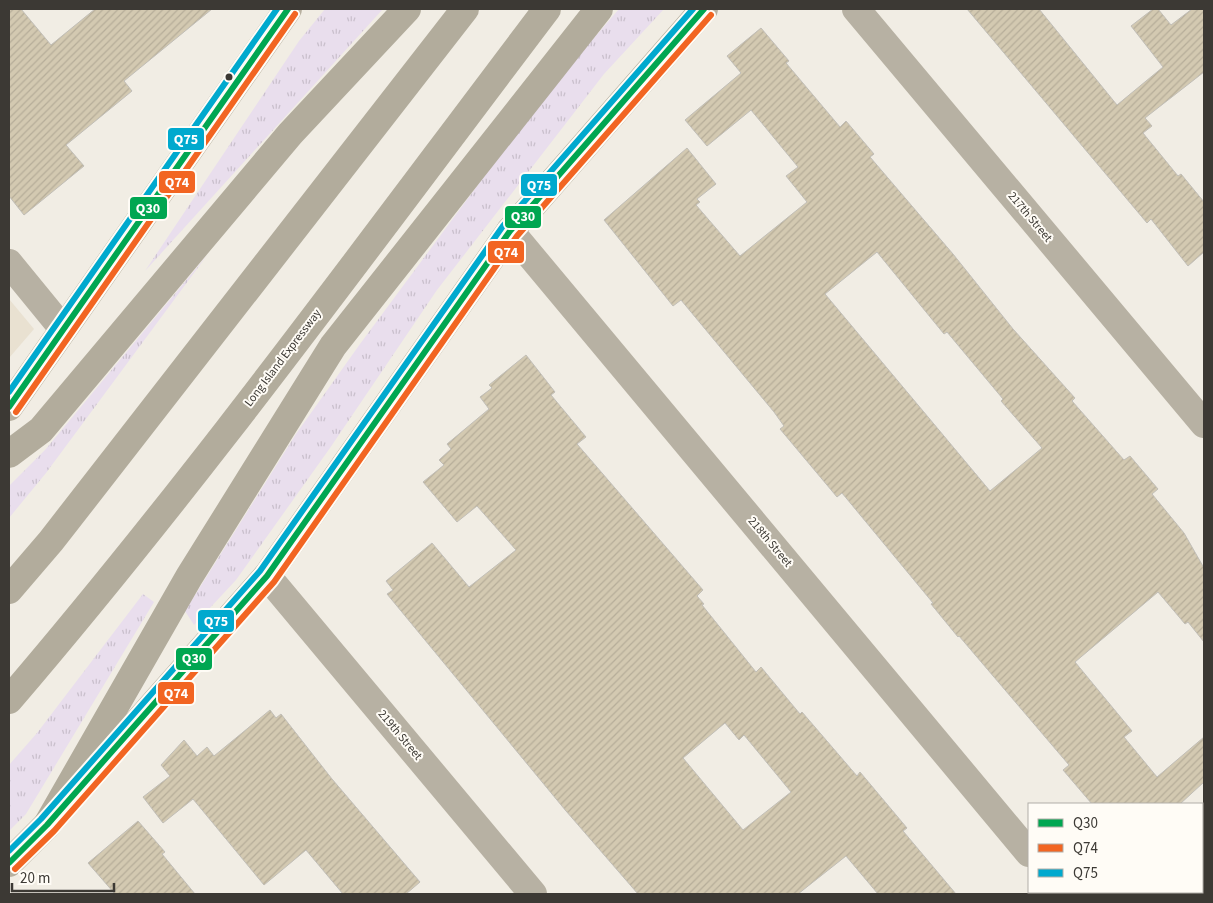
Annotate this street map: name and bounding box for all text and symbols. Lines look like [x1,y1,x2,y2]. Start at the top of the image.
unlabelled marker [224,72,234,82]
line badge: Q75 [167,127,205,151]
text: Q75 [174,130,198,150]
line badge: Q74 [158,170,196,194]
text: Q74 [165,173,190,193]
line badge: Q75 [520,173,558,197]
text: Q75 [527,176,551,196]
street label: 217th Street [1004,188,1056,246]
line badge: Q30 [129,196,168,220]
text: Q30 [136,199,160,219]
line badge: Q30 [504,205,542,229]
text: Q30 [511,207,535,227]
line badge: Q74 [487,240,525,264]
text: Q74 [494,243,519,263]
street label: Long Island Expressway [241,305,326,410]
street label: 218th Street [744,513,796,571]
line badge: Q75 [197,609,235,633]
text: Q75 [204,612,228,632]
line badge: Q30 [175,647,213,671]
text: Q30 [182,649,206,669]
line badge: Q74 [157,681,195,705]
text: Q74 [164,684,189,704]
street label: 219th Street [374,706,426,764]
legend [1028,803,1203,893]
text: Q30 [1073,813,1098,834]
text: Q74 [1073,838,1098,859]
scale bar [12,860,115,892]
text: Q75 [1073,863,1098,884]
text: 20 m [20,868,50,889]

